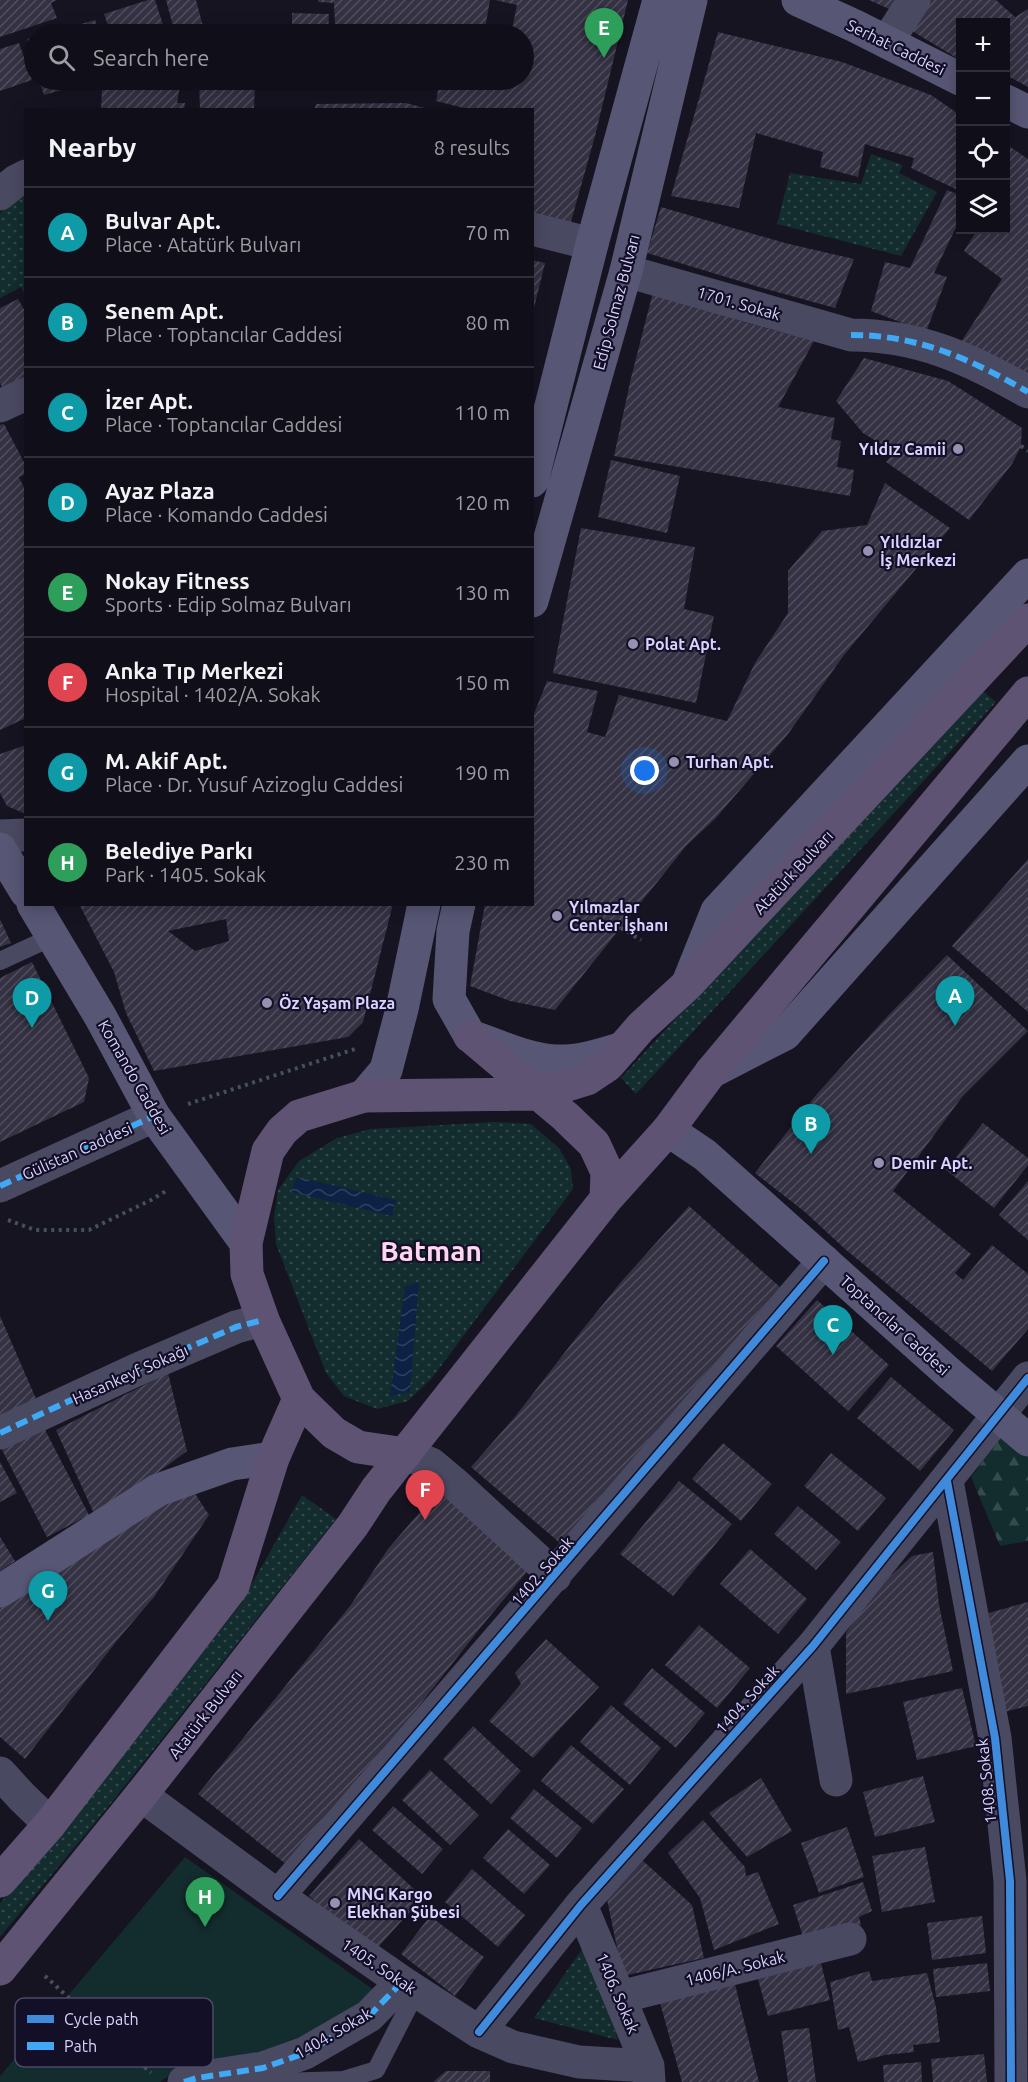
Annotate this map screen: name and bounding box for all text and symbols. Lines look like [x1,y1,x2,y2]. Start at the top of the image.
pin: E [584,8,624,58]
street label: Serhat Caddesi [844,15,948,79]
map controls [956,18,1010,234]
button: + [956,18,1010,72]
search box [24,24,534,90]
icon: search [45,41,78,74]
text: Search here [93,45,209,70]
button: − [956,72,1010,126]
button: locate [956,126,1010,180]
text: Nearby [48,133,136,162]
text: 8 results [434,136,510,159]
button: layers [956,180,1010,234]
text: Bulvar Apt. [105,208,221,233]
text: A [60,221,75,244]
text: 70 m [466,221,510,244]
street label: Edip Solmaz Bulvarı [589,232,643,372]
text: Place · Atatürk Bulvarı [105,233,301,256]
street label: 1701. Sokak [695,283,783,323]
text: Senem Apt. [105,298,224,323]
text: B [61,311,74,334]
text: 80 m [466,311,510,334]
text: Place · Toptancılar Caddesi [105,323,342,346]
text: İzer Apt. [105,388,193,413]
text: C [61,401,74,424]
text: 110 m [454,401,510,424]
text: Place · Toptancılar Caddesi [105,413,342,436]
place label: Yıldız Camii [859,440,946,458]
marker: Yıldız Camii [951,442,965,456]
text: Ayaz Plaza [105,478,215,503]
text: D [60,491,75,514]
text: 120 m [454,491,510,514]
text: Place · Komando Caddesi [105,503,328,526]
place label: Yıldızlar İş Merkezi [880,533,956,570]
marker: Yıldızlar İş Merkezi [861,544,875,558]
text: Nokay Fitness [105,568,250,593]
text: E [62,581,73,604]
text: 130 m [454,581,510,604]
text: Sports · Edip Solmaz Bulvarı [105,593,352,616]
place label: Polat Apt. [645,635,721,653]
marker: Polat Apt. [626,637,640,651]
text: Anka Tıp Merkezi [105,658,284,683]
text: F [62,671,73,694]
text: 150 m [454,671,510,694]
text: Hospital · 1402/A. Sokak [105,683,321,706]
text: M. Akif Apt. [105,748,227,773]
place label: Turhan Apt. [686,753,774,771]
marker: Turhan Apt. [667,755,681,769]
your location [630,756,659,785]
text: G [61,761,74,784]
text: 190 m [454,761,510,784]
text: Place · Dr. Yusuf Azizoglu Caddesi [105,773,403,796]
street label: Atatürk Bulvarı [750,827,836,917]
text: Belediye Parkı [105,838,253,863]
text: H [60,851,75,874]
text: 230 m [454,851,510,874]
text: Park · 1405. Sokak [105,863,266,886]
place label: Yılmazlar Center İşhanı [569,898,668,935]
marker: Yılmazlar Center İşhanı [550,909,564,923]
pin: A [936,976,974,1026]
pin: D [12,978,51,1028]
place label: Öz Yaşam Plaza [279,993,395,1013]
marker: Öz Yaşam Plaza [260,996,274,1010]
street label: Komando Caddesi [95,1017,175,1137]
pin: B [792,1104,830,1154]
street label: Gülistan Caddesi [19,1119,135,1183]
place label: Demir Apt. [891,1154,972,1172]
marker: Demir Apt. [872,1156,886,1170]
district label: Batman [380,1235,482,1266]
street label: Toptancılar Caddesi [837,1271,953,1379]
pin: C [814,1306,852,1355]
street label: Hasankeyf Sokağı [69,1340,191,1408]
pin: F [406,1470,444,1520]
street label: 1402. Sokak [507,1533,577,1609]
pin: G [28,1572,68,1621]
street label: 1404. Sokak [712,1661,782,1737]
street label: Atatürk Bulvarı [165,1666,245,1762]
street label: 1408. Sokak [973,1737,999,1825]
pin: H [186,1878,224,1927]
place label: MNG Kargo Elekhan Şübesi [347,1885,460,1922]
marker: MNG Kargo Elekhan Şübesi [328,1896,342,1910]
street label: 1405. Sokak [338,1935,420,1997]
street label: 1406/A. Sokak [683,1947,787,1989]
street label: 1406. Sokak [593,1950,643,2036]
legend [15,1998,213,2067]
street label: 1404. Sokak [291,2004,375,2062]
text: Cycle path [64,2010,139,2028]
text: Path [64,2037,97,2055]

